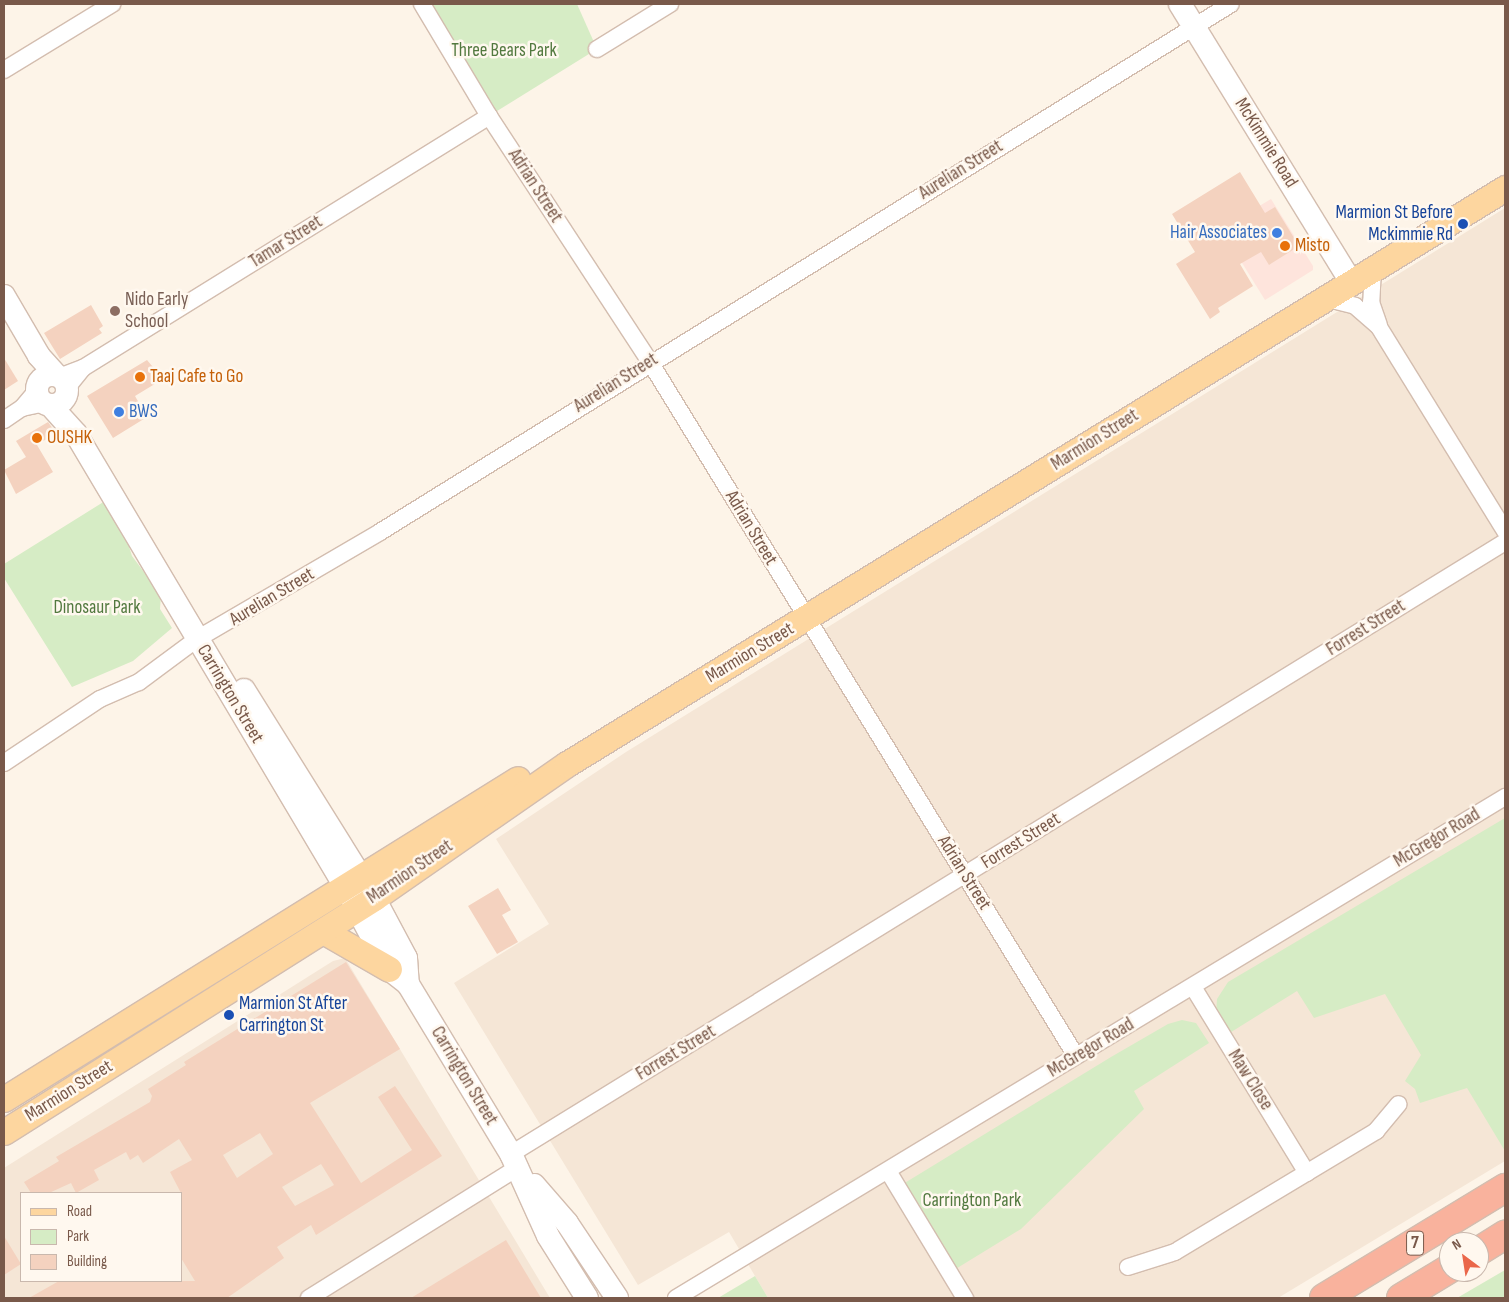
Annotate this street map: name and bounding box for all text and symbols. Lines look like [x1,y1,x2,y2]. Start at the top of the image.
park label: Three Bears Park [451,40,557,62]
street label: McKimmie Road [1229,94,1303,192]
street label: Aurelian Street [915,135,1007,205]
street label: Adrian Street [503,145,567,227]
place label: Marmion St Before Mckimmie Rd [1335,202,1453,246]
street label: Tamar Street [245,211,327,273]
marker: Marmion St Before Mckimmie Rd [1457,218,1469,230]
place label: Hair Associates [1170,222,1267,244]
marker: Hair Associates [1271,227,1283,239]
place label: Misto [1295,235,1330,257]
marker: Misto [1279,240,1291,252]
place label: Nido Early School [125,289,188,333]
marker: Nido Early School [109,305,121,317]
street label: Aurelian Street [570,348,662,418]
place label: Taaj Cafe to Go [150,366,243,388]
marker: Taaj Cafe to Go [134,371,146,383]
place label: BWS [129,401,158,423]
street label: Marmion Street [1047,404,1143,476]
marker: BWS [113,406,125,418]
place label: OUSHK [47,427,92,449]
marker: OUSHK [31,432,43,444]
street label: Adrian Street [720,486,782,570]
street label: Aurelian Street [225,563,319,631]
street label: Forrest Street [1322,595,1410,661]
park label: Dinosaur Park [53,597,141,619]
street label: Marmion Street [702,618,798,688]
street label: Carrington Street [192,641,268,747]
street label: McGregor Road [1390,803,1484,873]
street label: Forrest Street [977,808,1065,874]
street label: Adrian Street [932,832,996,914]
street label: Marmion Street [363,835,457,909]
place label: Marmion St After Carrington St [239,993,347,1037]
marker: Marmion St After Carrington St [223,1009,235,1021]
street label: McGregor Road [1044,1013,1138,1083]
street label: Forrest Street [632,1020,720,1086]
street label: Carrington Street [426,1023,502,1129]
street label: Maw Close [1223,1045,1277,1115]
street label: Marmion Street [21,1055,117,1127]
park label: Carrington Park [923,1190,1021,1212]
legend [20,1192,182,1282]
text: Road [67,1202,92,1221]
text: Park [67,1227,89,1246]
road number: 7 [1405,1228,1425,1258]
north arrow [1439,1232,1489,1282]
text: N [1449,1235,1464,1254]
text: Building [67,1252,107,1271]

